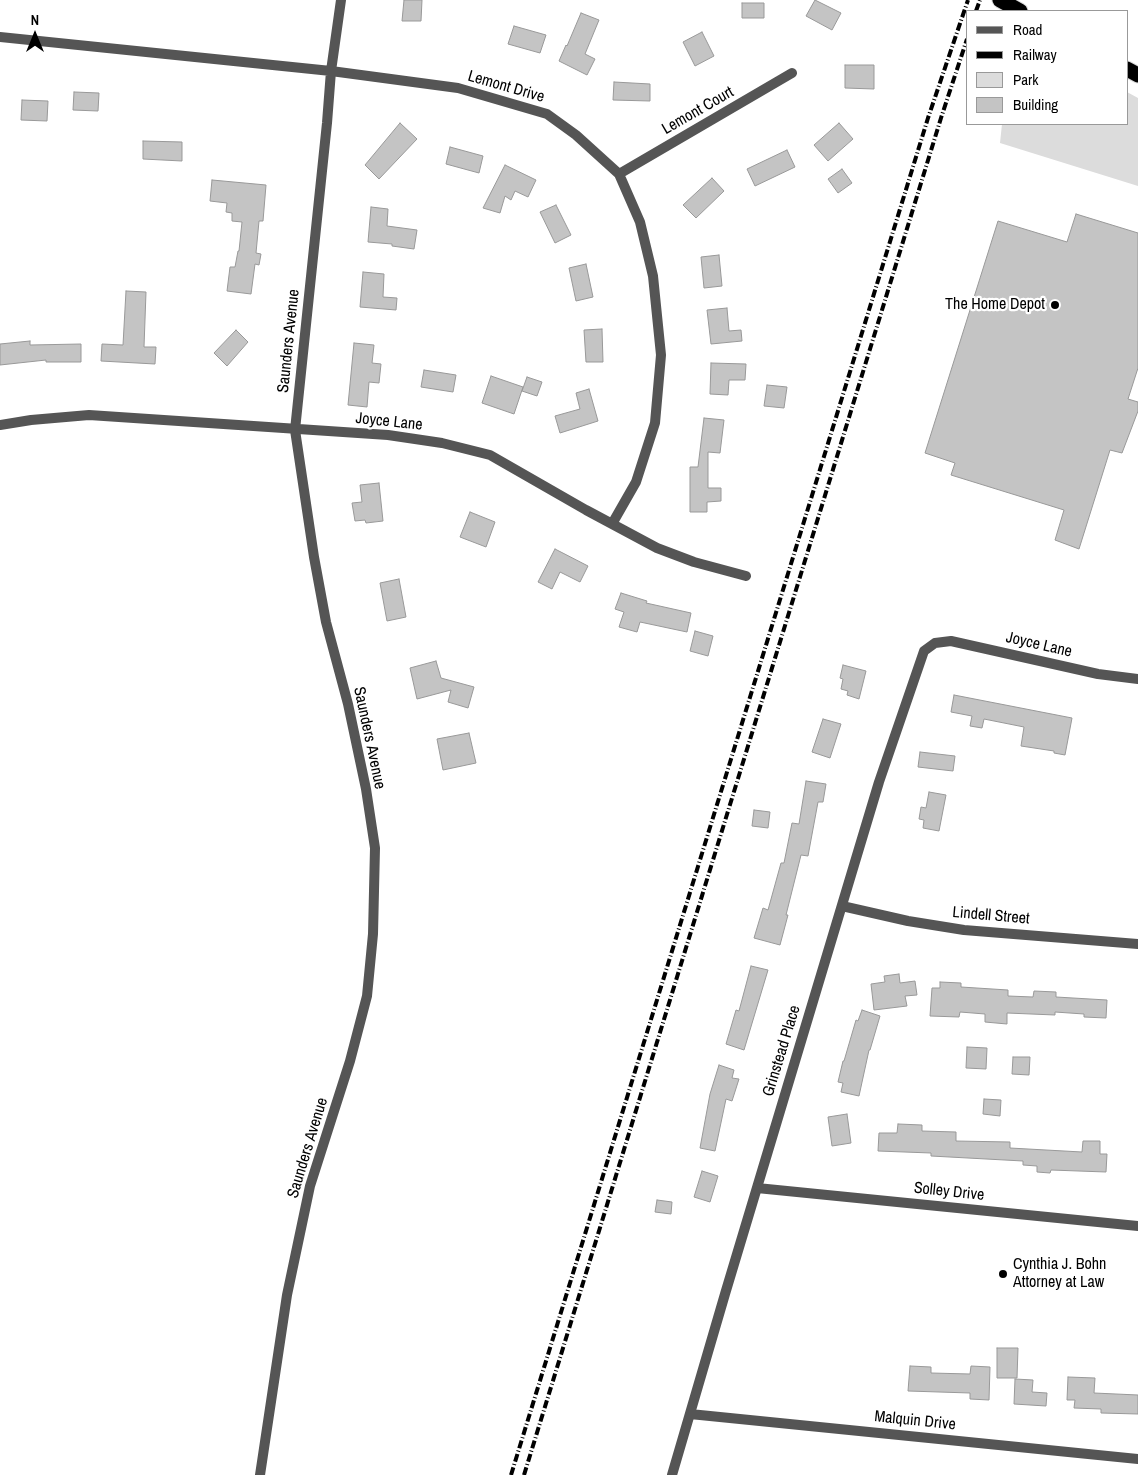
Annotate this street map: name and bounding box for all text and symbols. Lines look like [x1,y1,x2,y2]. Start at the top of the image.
north arrow [10,10,60,60]
legend [966,10,1128,125]
text: N [31,11,39,29]
text: Road [1013,19,1042,40]
text: Railway [1013,44,1057,65]
street label: Lemont Drive [466,67,546,107]
text: Park [1013,69,1038,90]
street label: Lemont Court [659,83,737,139]
text: Building [1013,94,1058,115]
street label: Saunders Avenue [274,288,304,394]
place label: The Home Depot [945,295,1045,315]
marker: The Home Depot [1049,299,1061,311]
street label: Joyce Lane [355,409,423,435]
street label: Joyce Lane [1004,628,1074,662]
street label: Saunders Avenue [349,685,389,791]
street label: Lindell Street [952,903,1030,929]
street label: Grinstead Place [759,1003,805,1099]
street label: Saunders Avenue [284,1095,332,1201]
street label: Solley Drive [913,1179,985,1205]
place label: Cynthia J. Bohn Attorney at Law [1013,1255,1106,1293]
marker: Cynthia J. Bohn Attorney at Law [997,1268,1009,1280]
street label: Malquin Drive [873,1407,957,1435]

